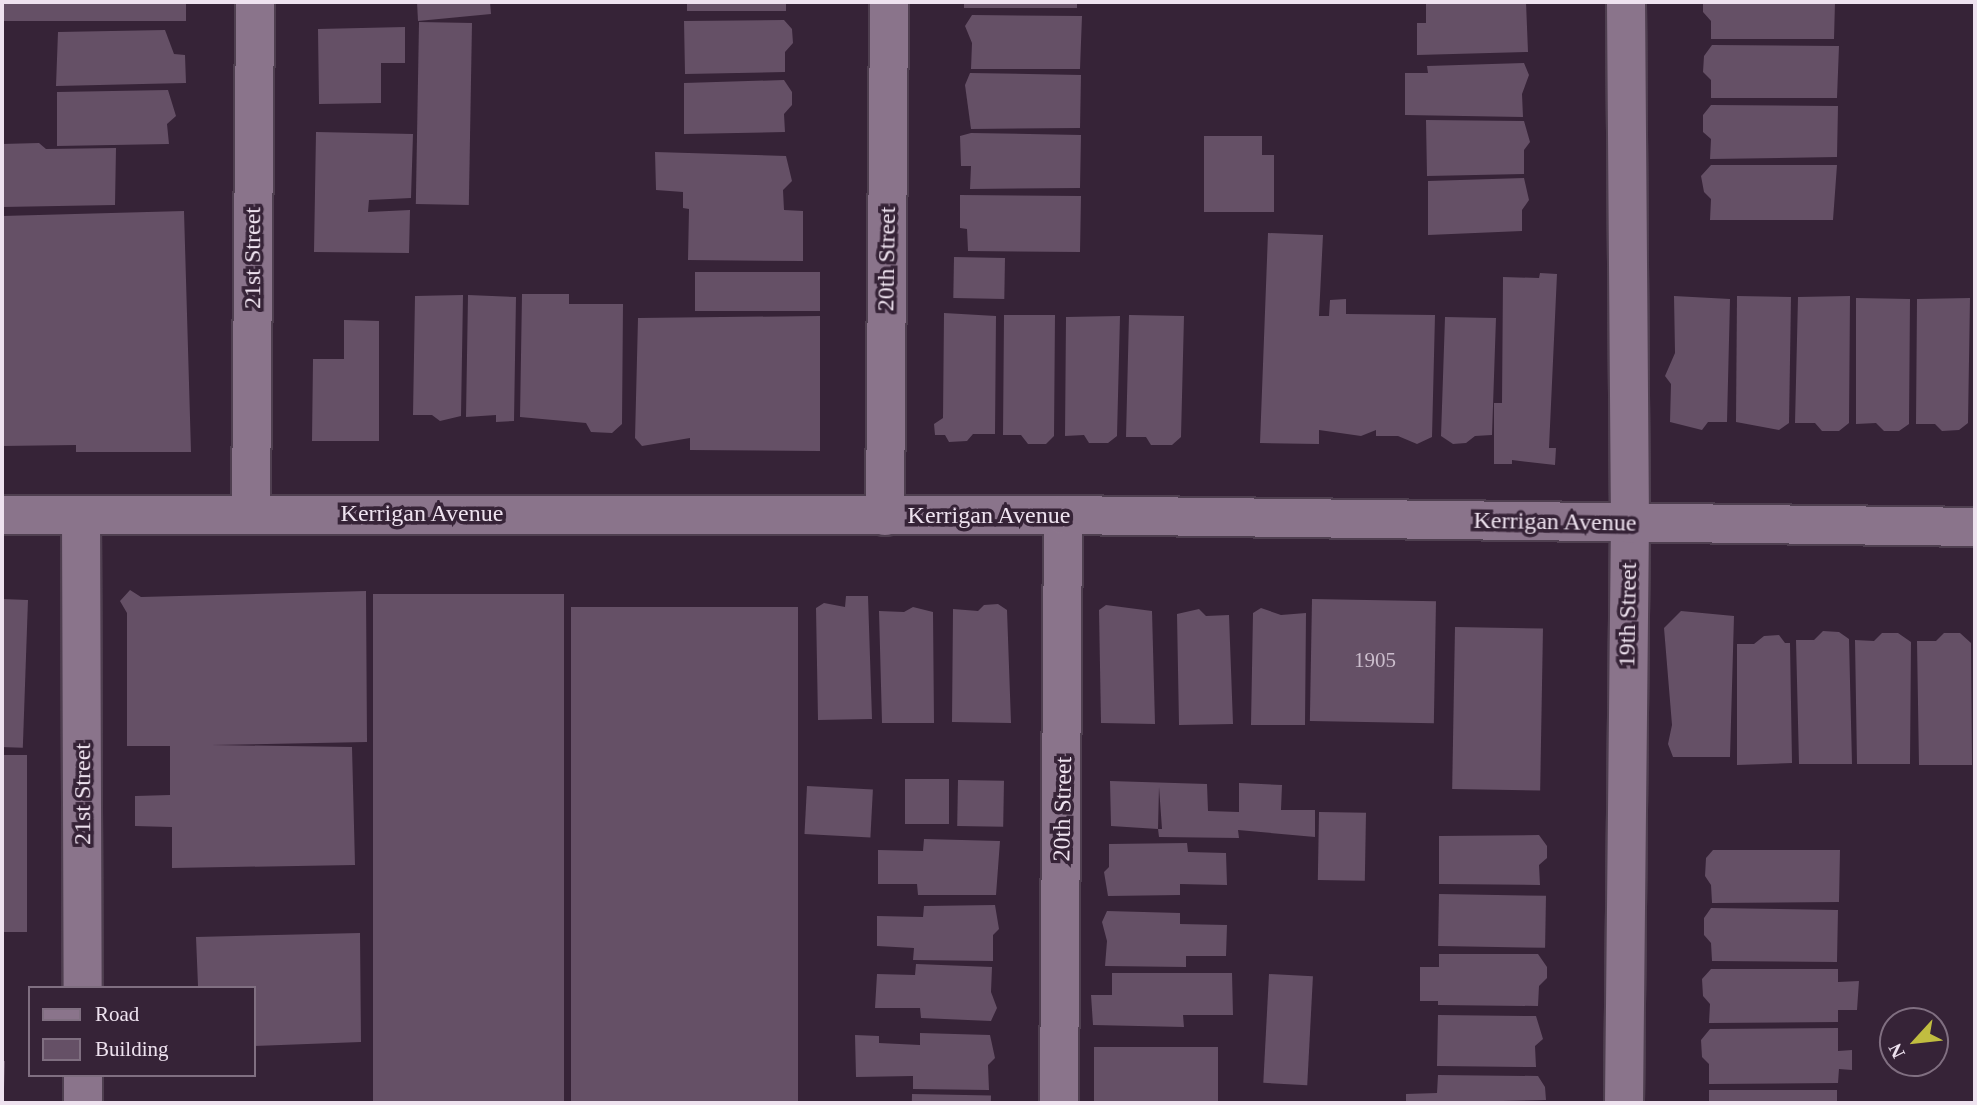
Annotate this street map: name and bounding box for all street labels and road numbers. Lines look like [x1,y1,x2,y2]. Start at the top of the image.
street label: 20th Street [872,206,902,312]
street label: 21st Street [239,207,267,309]
street label: Kerrigan Avenue [340,500,504,528]
street label: Kerrigan Avenue [907,502,1071,530]
street label: Kerrigan Avenue [1473,506,1637,538]
street label: 19th Street [1613,562,1643,668]
street label: 21st Street [69,743,97,845]
street label: 20th Street [1048,756,1078,862]

